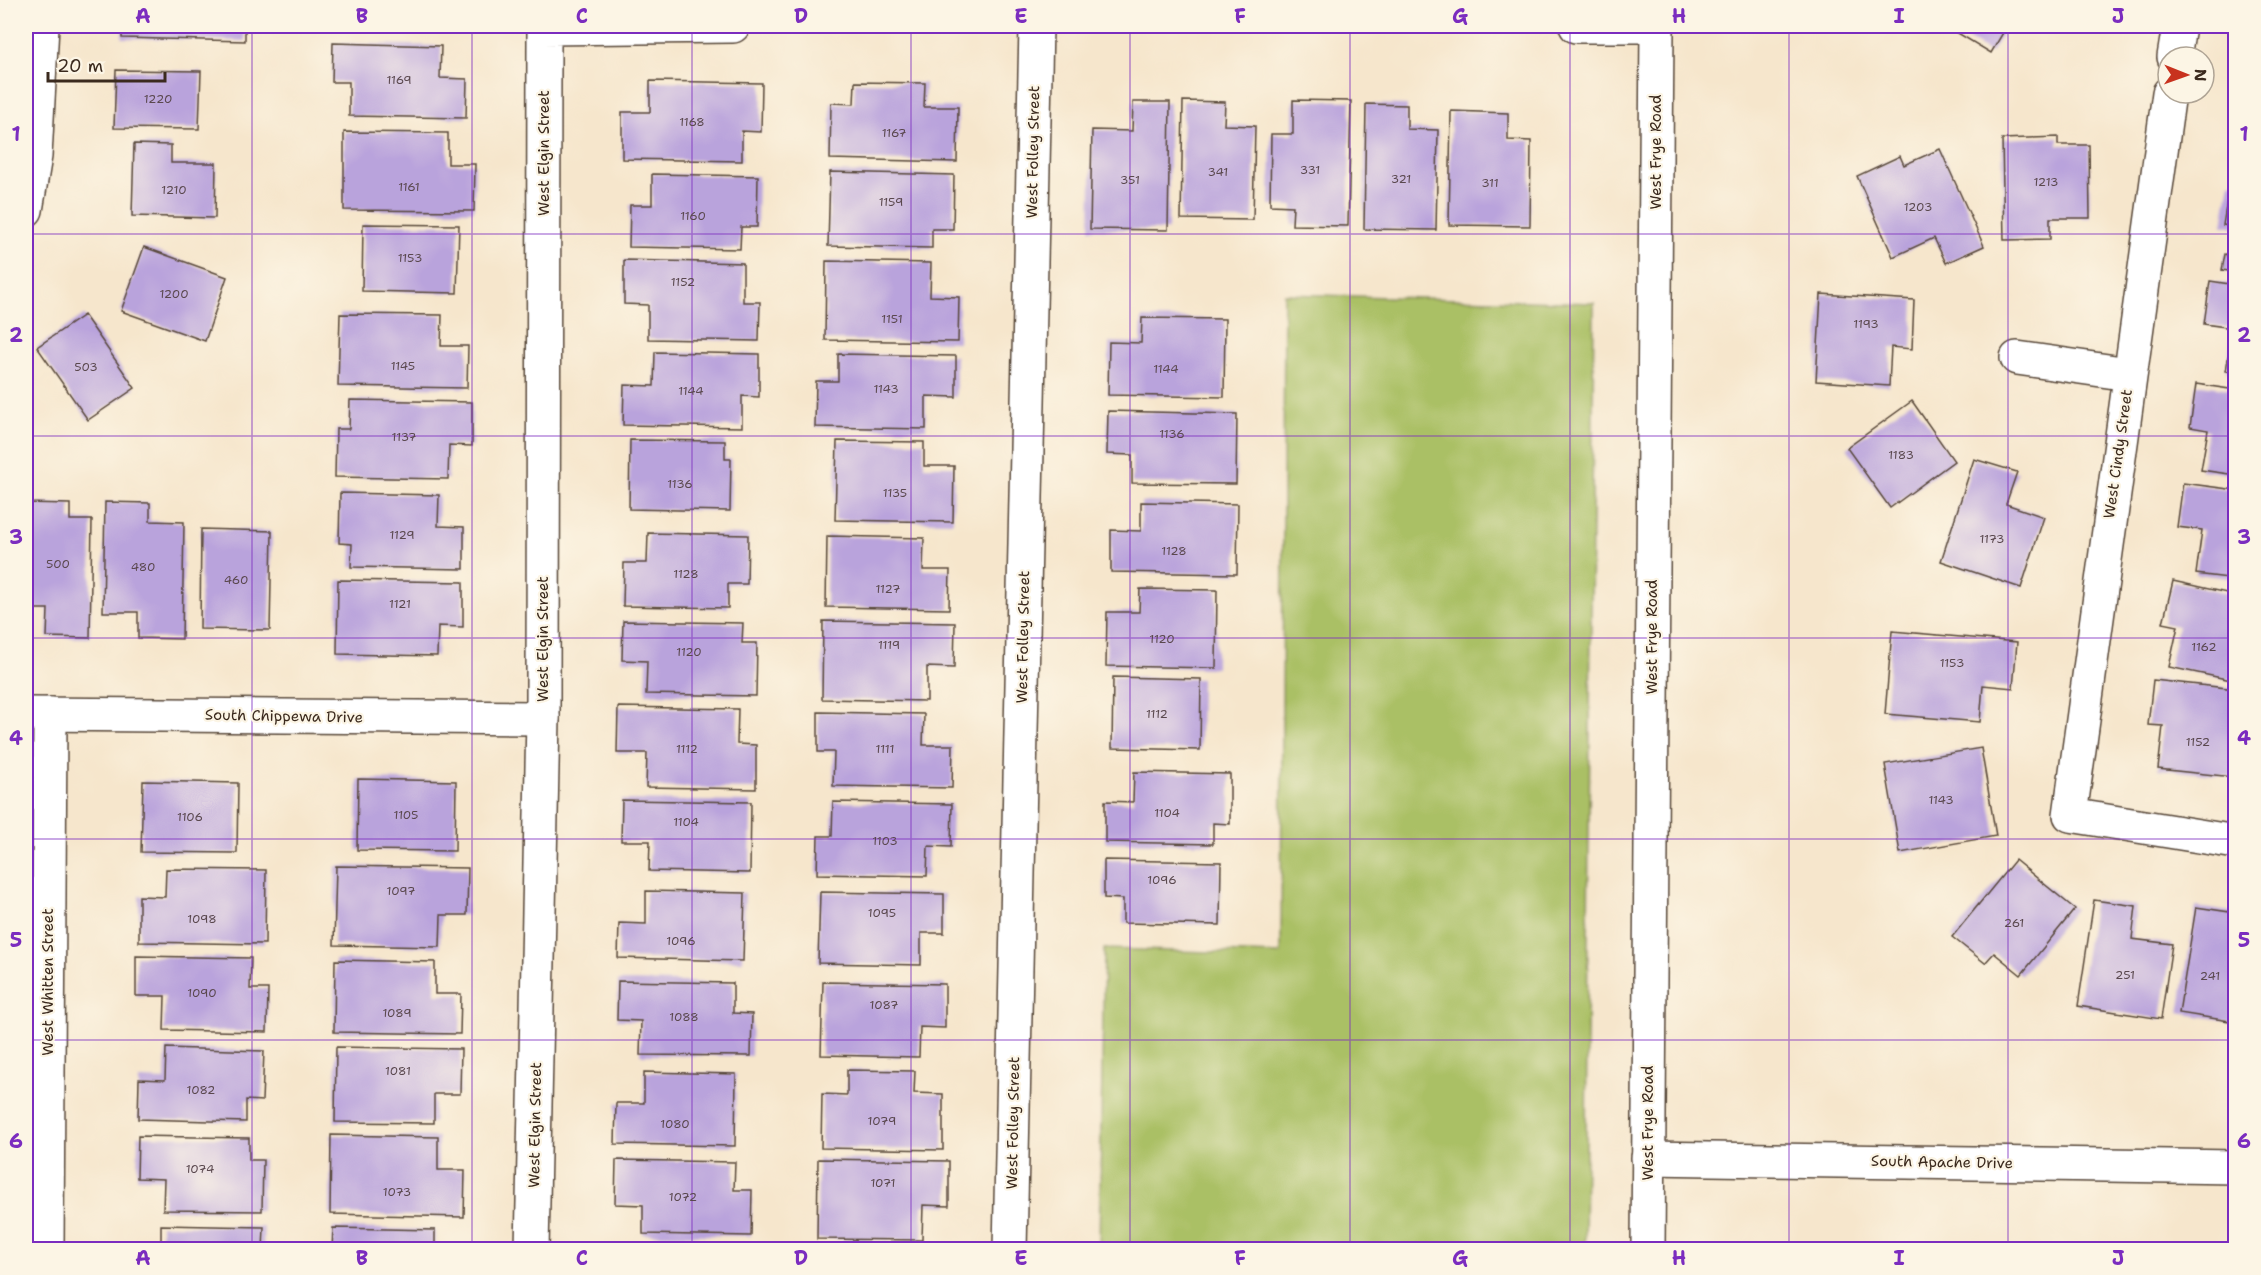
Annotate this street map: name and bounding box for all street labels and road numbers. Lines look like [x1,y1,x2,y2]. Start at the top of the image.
street label: West Folley Street [1022,85,1044,219]
street label: West Elgin Street [534,90,554,216]
street label: West Frye Road [1646,94,1666,210]
street label: West Cindy Street [2099,388,2137,520]
street label: West Folley Street [1012,570,1034,704]
street label: West Elgin Street [533,576,553,702]
street label: West Frye Road [1642,579,1662,695]
street label: South Chippewa Drive [205,705,363,727]
street label: West Whitten Street [38,908,58,1056]
street label: West Folley Street [1002,1056,1024,1190]
street label: West Elgin Street [524,1062,546,1188]
street label: West Frye Road [1638,1065,1658,1181]
street label: South Apache Drive [1871,1151,2013,1173]

